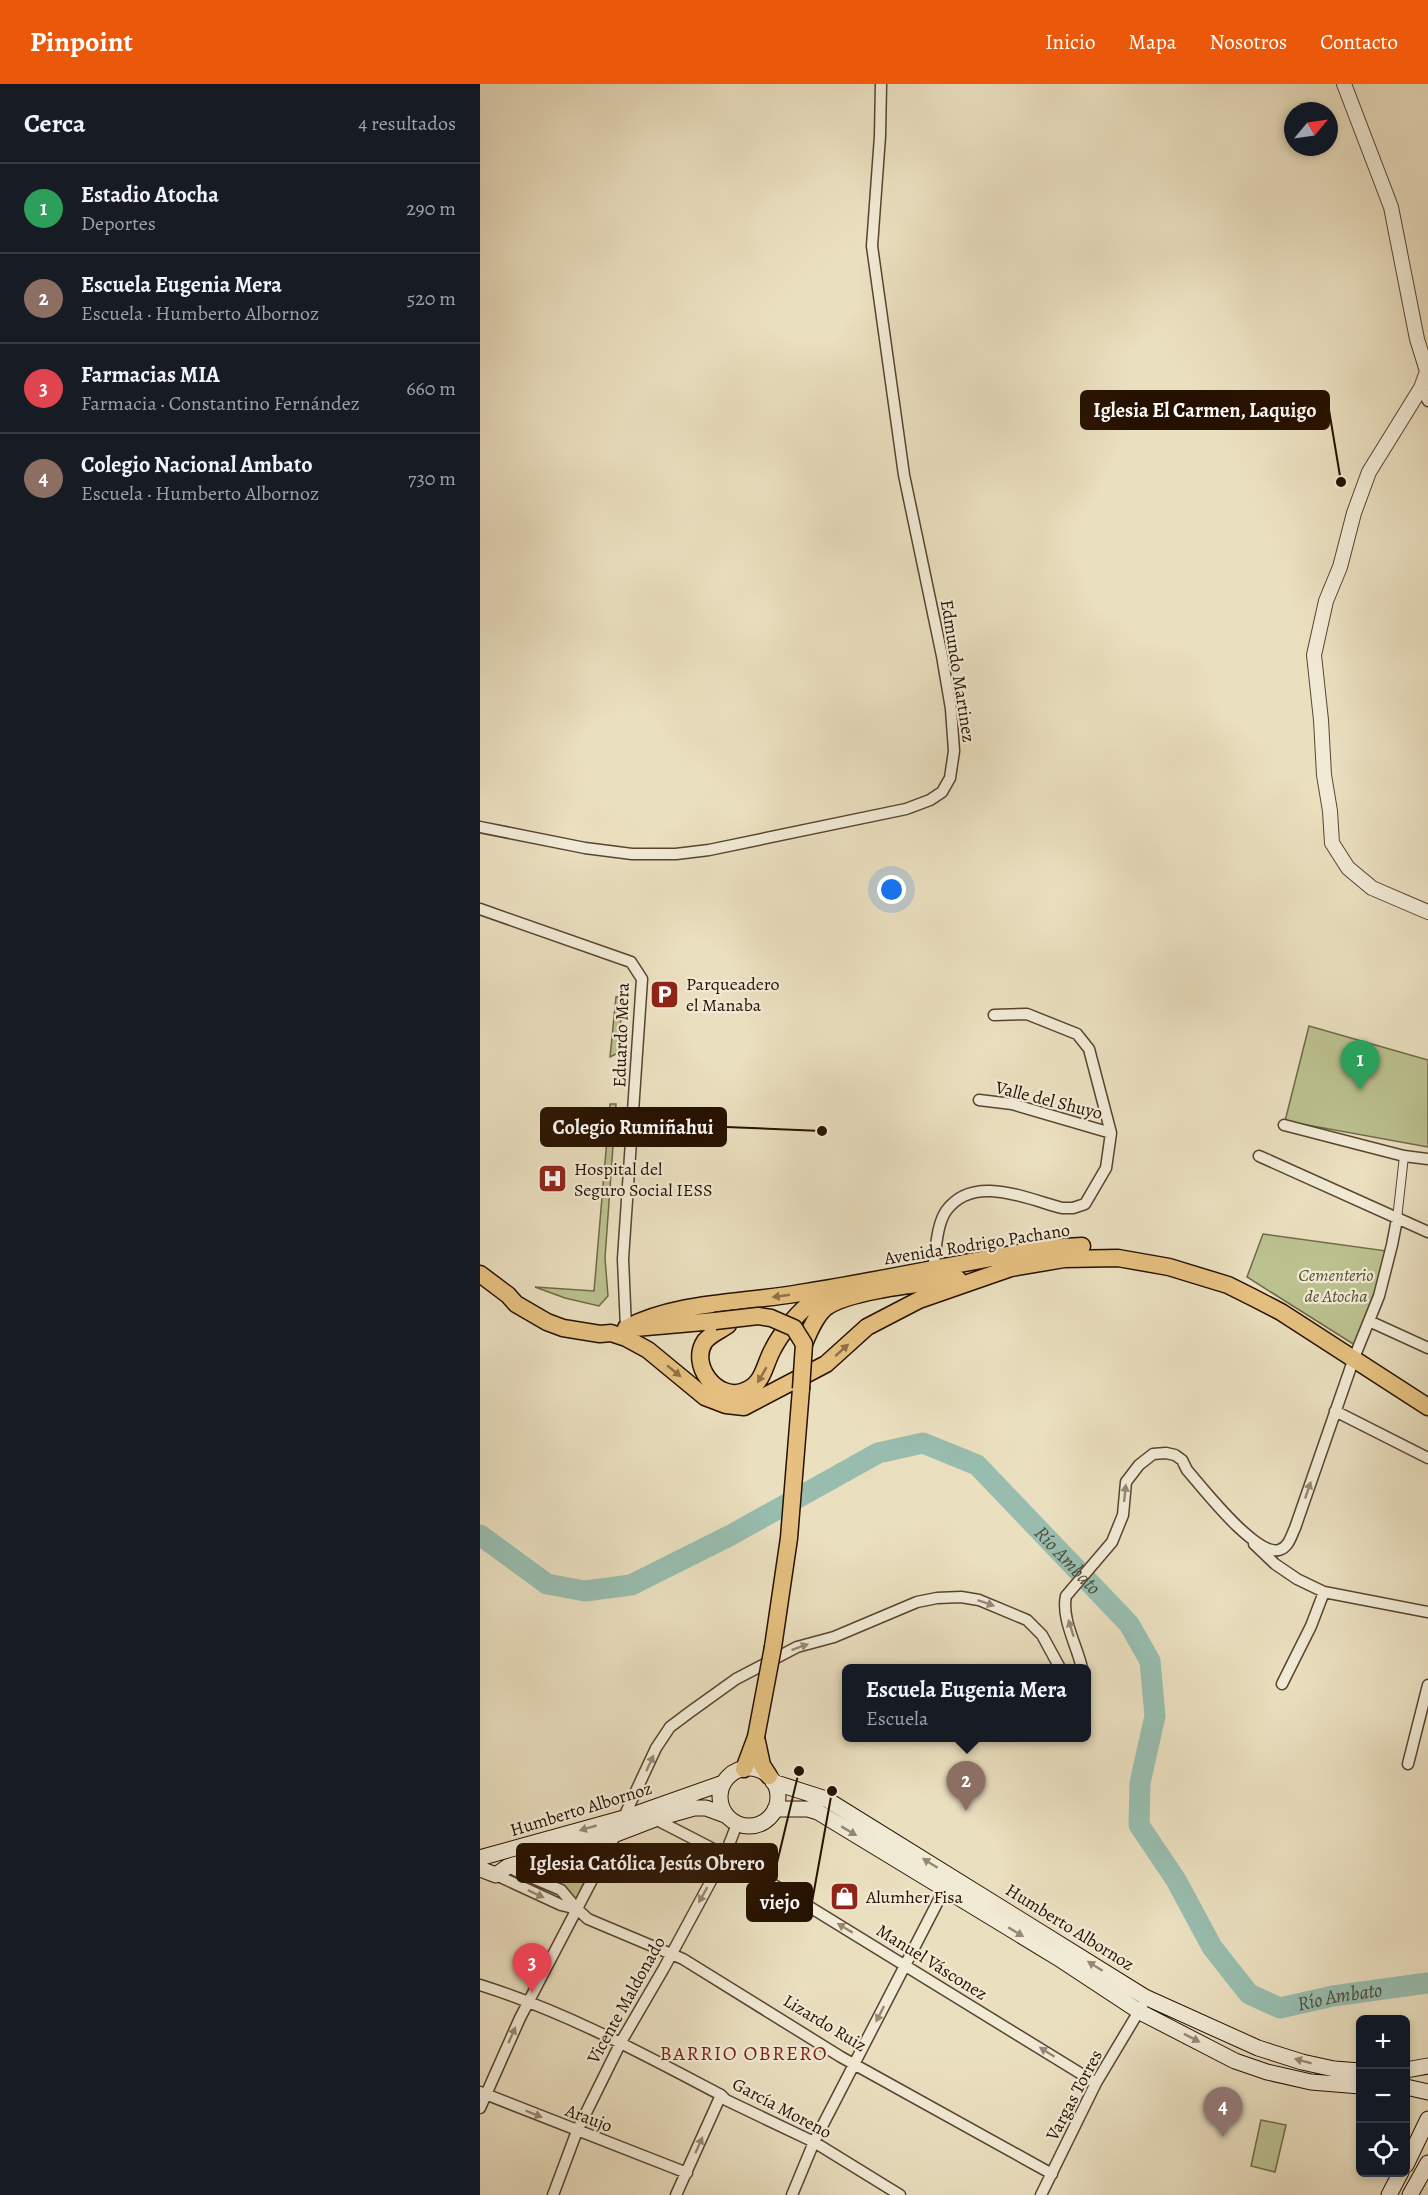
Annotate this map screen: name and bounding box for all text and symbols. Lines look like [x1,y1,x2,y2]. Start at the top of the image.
text: Pinpoint [30,23,133,61]
text: Inicio [1045,28,1095,56]
text: Mapa [1128,28,1177,56]
text: Nosotros [1210,28,1287,56]
text: Contacto [1320,28,1398,56]
north arrow [1284,102,1338,156]
text: Cerca [24,106,86,141]
text: 4 resultados [358,110,456,137]
text: Estadio Atocha [81,180,219,210]
text: 1 [40,195,47,222]
text: 290 m [406,195,456,222]
text: Deportes [81,210,156,237]
text: Escuela Eugenia Mera [81,270,282,300]
text: 2 [39,285,48,312]
text: 520 m [407,285,456,312]
text: Escuela · Humberto Albornoz [81,300,319,327]
text: Farmacias MIA [81,360,220,390]
text: 3 [39,375,48,402]
text: 660 m [406,375,456,402]
text: Farmacia · Constantino Fernández [81,390,360,417]
callout: Iglesia El Carmen, Laquigo [1081,391,1329,429]
text: Iglesia El Carmen, Laquigo [1093,397,1317,424]
text: Colegio Nacional Ambato [81,450,313,480]
text: 4 [39,465,48,492]
text: 730 m [408,465,456,492]
text: Escuela · Humberto Albornoz [81,480,319,507]
street label: Edmundo Martinez [935,598,981,744]
your location [877,875,906,904]
place label: Parqueadero el Manaba [686,972,780,1017]
parking icon: Parqueadero el Manaba [649,978,681,1010]
street label: Eduardo Mera [607,982,635,1088]
pin: 1 [1340,1040,1380,1090]
street label: Valle del Shuyo [992,1075,1105,1125]
callout: Colegio Rumiñahui [541,1108,726,1146]
text: Colegio Rumiñahui [552,1114,714,1141]
place label: Hospital del Seguro Social IESS [574,1157,712,1202]
hospital icon: Hospital del Seguro Social IESS [537,1163,569,1195]
street label: Avenida Rodrigo Pachano [882,1217,1072,1271]
park label: Cementerio de Atocha [1298,1263,1374,1308]
one-way arrow [771,1291,790,1301]
one-way arrow [834,1344,849,1357]
one-way arrow [666,1364,681,1377]
one-way arrow [757,1367,767,1384]
one-way arrow [1304,1481,1313,1499]
one-way arrow [1120,1484,1130,1503]
water label: Río Ambato [1028,1520,1107,1600]
one-way arrow [977,1599,995,1608]
one-way arrow [1066,1619,1075,1637]
one-way arrow [791,1641,809,1651]
popup [842,1664,1091,1742]
text: Escuela Eugenia Mera [866,1675,1067,1705]
text: Escuela [866,1705,928,1732]
one-way arrow [645,1754,654,1771]
pin: 2 [946,1762,986,1811]
street label: Humberto Albornoz [507,1776,655,1842]
one-way arrow [579,1824,597,1833]
one-way arrow [841,1826,858,1836]
callout: Iglesia Católica Jesús Obrero [517,1844,777,1882]
text: Iglesia Católica Jesús Obrero [529,1850,765,1877]
one-way arrow [921,1857,938,1868]
street label: Humberto Albornoz [1001,1878,1139,1976]
shop icon: Alumher Fisa [829,1881,861,1913]
callout: viejo [747,1883,812,1921]
place label: Alumher Fisa [865,1885,964,1909]
one-way arrow [697,1887,708,1903]
one-way arrow [527,1889,544,1898]
text: viejo [759,1889,800,1916]
street label: Manuel Vásconez [872,1918,992,2006]
one-way arrow [837,1922,853,1933]
one-way arrow [1008,1927,1024,1938]
street label: Vicente Maldonado [581,1932,671,2069]
pin: 3 [512,1944,552,1993]
one-way arrow [1087,1961,1103,1972]
water label: Río Ambato [1295,1976,1384,2017]
street label: Lizardo Ruiz [779,1989,871,2057]
one-way arrow [875,2005,885,2023]
map controls [1356,2015,1410,2177]
button: + [1356,2015,1410,2069]
one-way arrow [508,2026,517,2044]
one-way arrow [1183,2033,1201,2043]
district label: BARRIO OBRERO [660,2040,828,2067]
street label: Vargas Torres [1040,2045,1108,2145]
one-way arrow [1039,2047,1055,2058]
one-way arrow [1294,2056,1312,2066]
button: − [1356,2069,1410,2123]
street label: García Moreno [728,2072,836,2144]
pin: 4 [1204,2088,1242,2137]
street label: Araujo [561,2098,616,2138]
one-way arrow [526,2109,544,2119]
button: locate [1356,2123,1410,2177]
one-way arrow [694,2136,704,2154]

